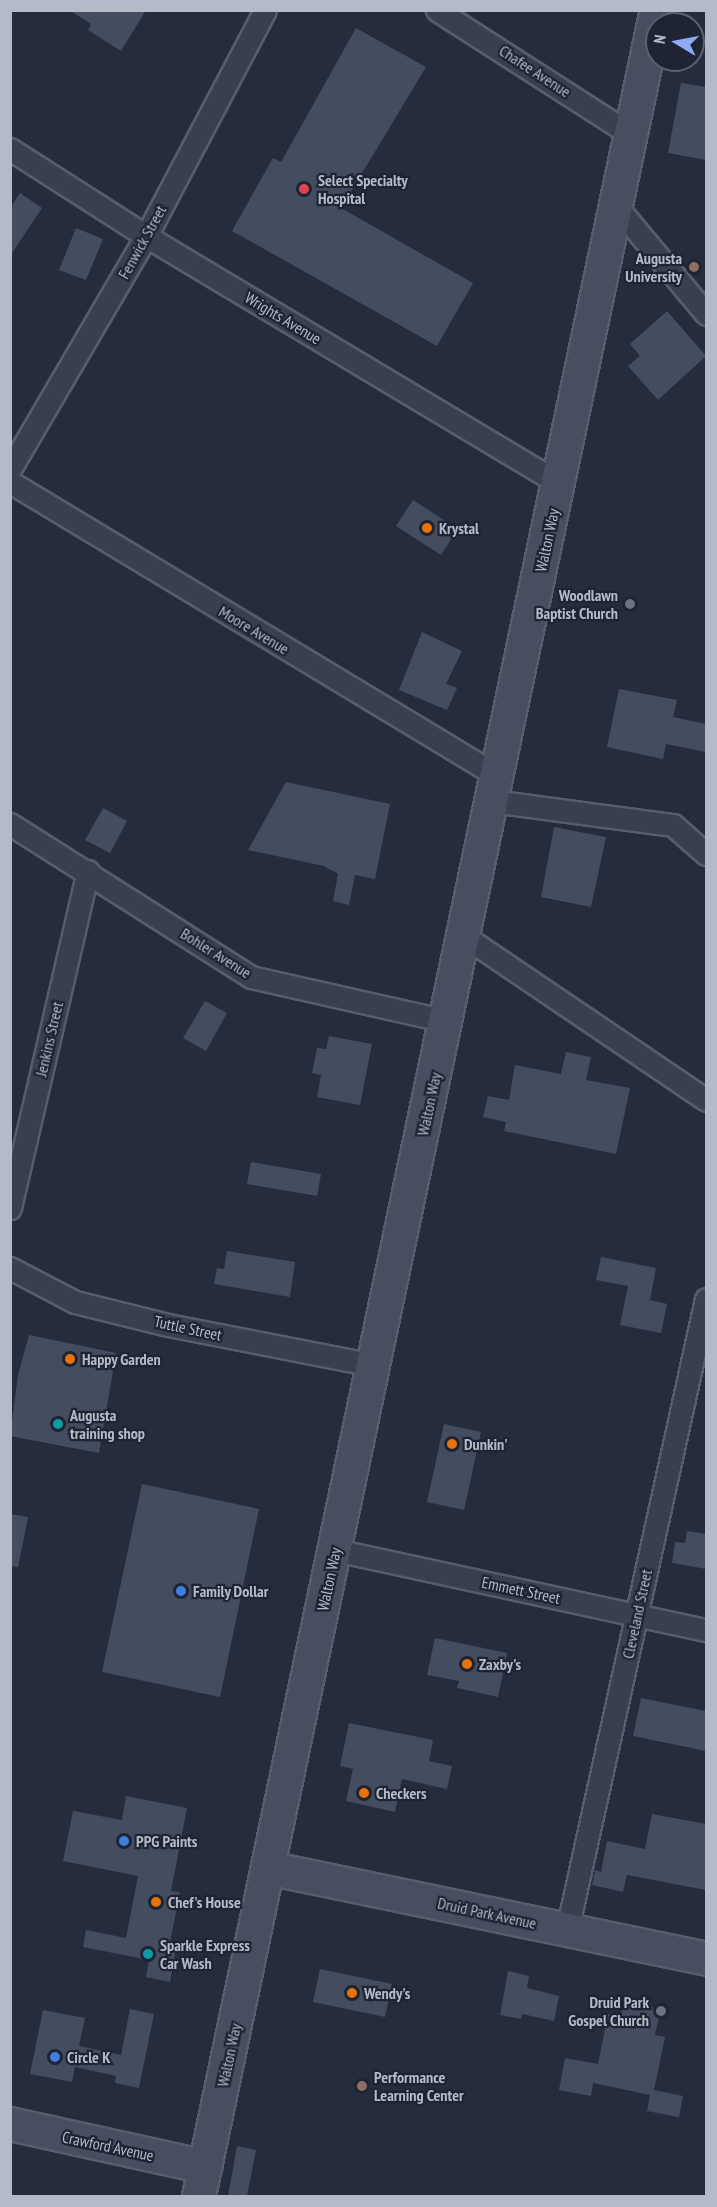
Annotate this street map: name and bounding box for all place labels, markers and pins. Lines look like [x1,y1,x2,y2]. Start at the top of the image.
place label: Select Specialty Hospital [318,170,408,208]
marker: Select Specialty Hospital [295,180,313,198]
place label: Augusta University [625,248,682,286]
marker: Augusta University [687,260,701,274]
place label: Krystal [439,518,479,538]
marker: Krystal [420,521,434,535]
place label: Woodlawn Baptist Church [536,585,618,623]
marker: Woodlawn Baptist Church [623,597,637,611]
place label: Happy Garden [82,1349,161,1369]
marker: Happy Garden [63,1352,77,1366]
place label: Augusta training shop [70,1405,145,1443]
marker: Augusta training shop [51,1417,65,1431]
place label: Dunkin' [464,1434,508,1454]
marker: Dunkin' [445,1437,459,1451]
place label: Family Dollar [193,1581,269,1601]
marker: Family Dollar [174,1584,188,1598]
place label: Zaxby's [479,1654,521,1674]
marker: Zaxby's [460,1657,474,1671]
place label: Checkers [376,1783,427,1803]
marker: Checkers [357,1786,371,1800]
place label: PPG Paints [136,1831,197,1851]
marker: PPG Paints [117,1834,131,1848]
place label: Chef's House [168,1892,241,1912]
marker: Chef's House [149,1895,163,1909]
place label: Sparkle Express Car Wash [160,1935,250,1973]
marker: Sparkle Express Car Wash [141,1947,155,1961]
place label: Wendy's [364,1983,410,2003]
marker: Wendy's [345,1986,359,2000]
place label: Druid Park Gospel Church [568,1992,649,2030]
marker: Druid Park Gospel Church [654,2004,668,2018]
place label: Circle K [67,2047,111,2067]
marker: Circle K [48,2050,62,2064]
place label: Performance Learning Center [374,2067,464,2105]
marker: Performance Learning Center [355,2079,369,2093]

